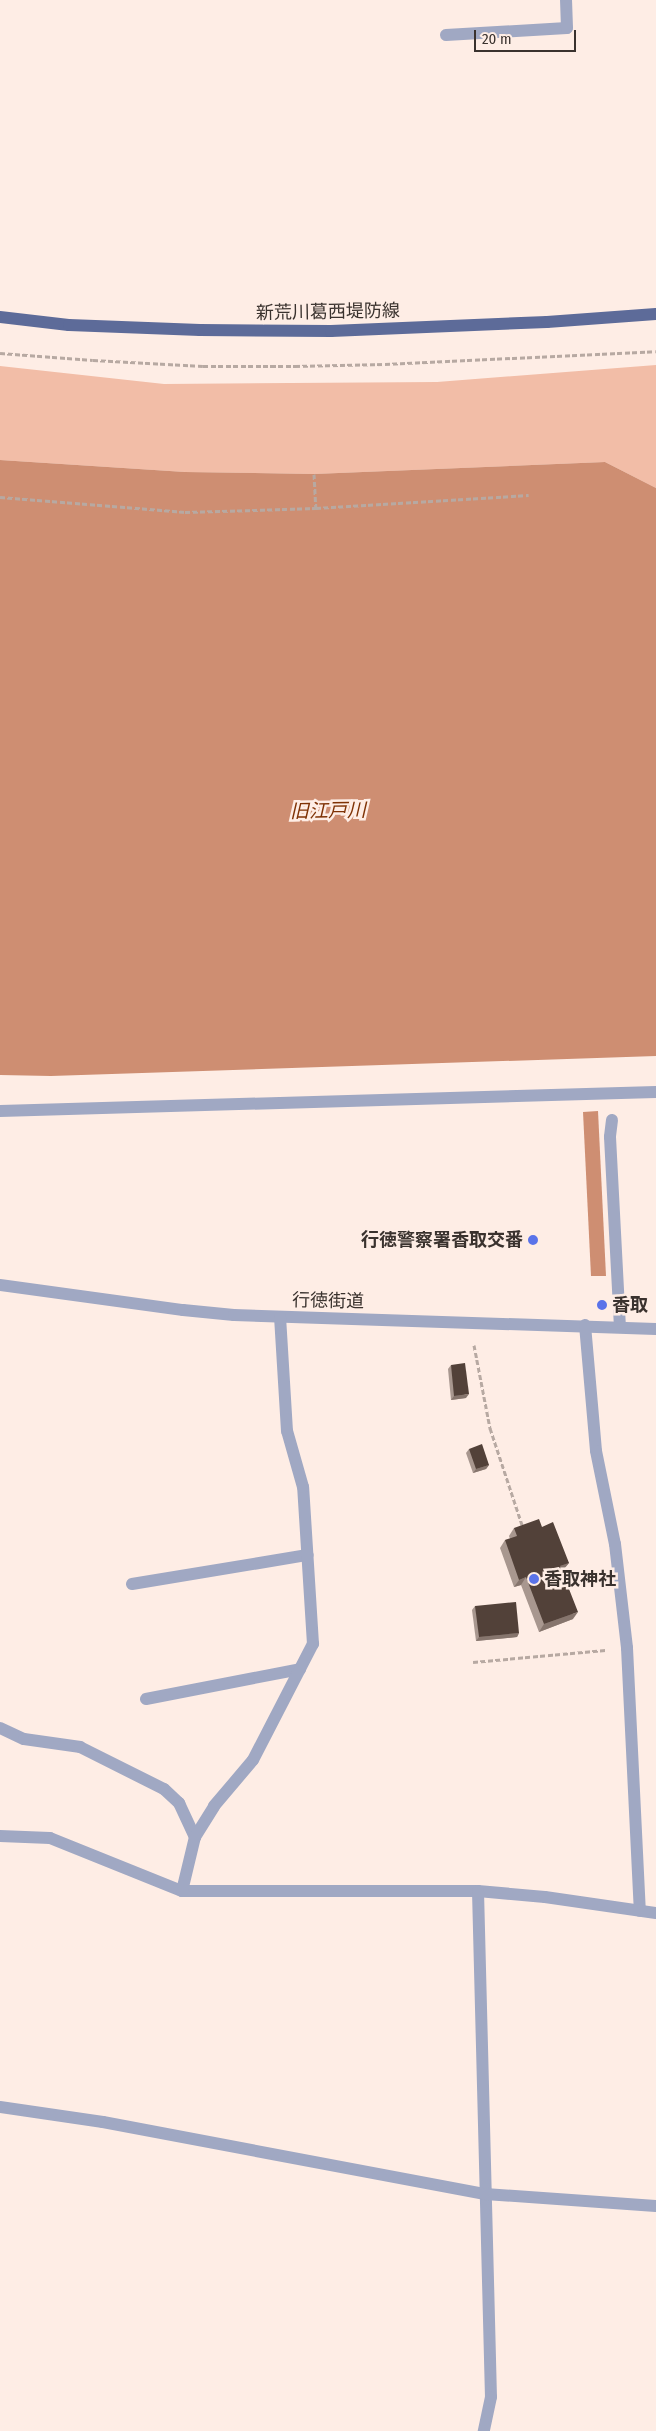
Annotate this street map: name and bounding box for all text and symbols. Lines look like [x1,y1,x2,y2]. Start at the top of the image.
scale bar [476,20,578,52]
text: 20 m [482,30,512,48]
street label: 新荒川葛西堤防線 [256,300,400,324]
water label: 旧江戸川 [290,799,366,823]
place label: 行徳警察署香取交番 [361,1229,523,1251]
marker: 行徳警察署香取交番 [527,1234,539,1246]
street label: 行徳街道 [292,1290,364,1312]
place label: 香取 [612,1294,648,1316]
marker: 香取 [596,1299,608,1311]
place label: 香取神社 [544,1568,616,1590]
marker: 香取神社 [528,1573,540,1585]

